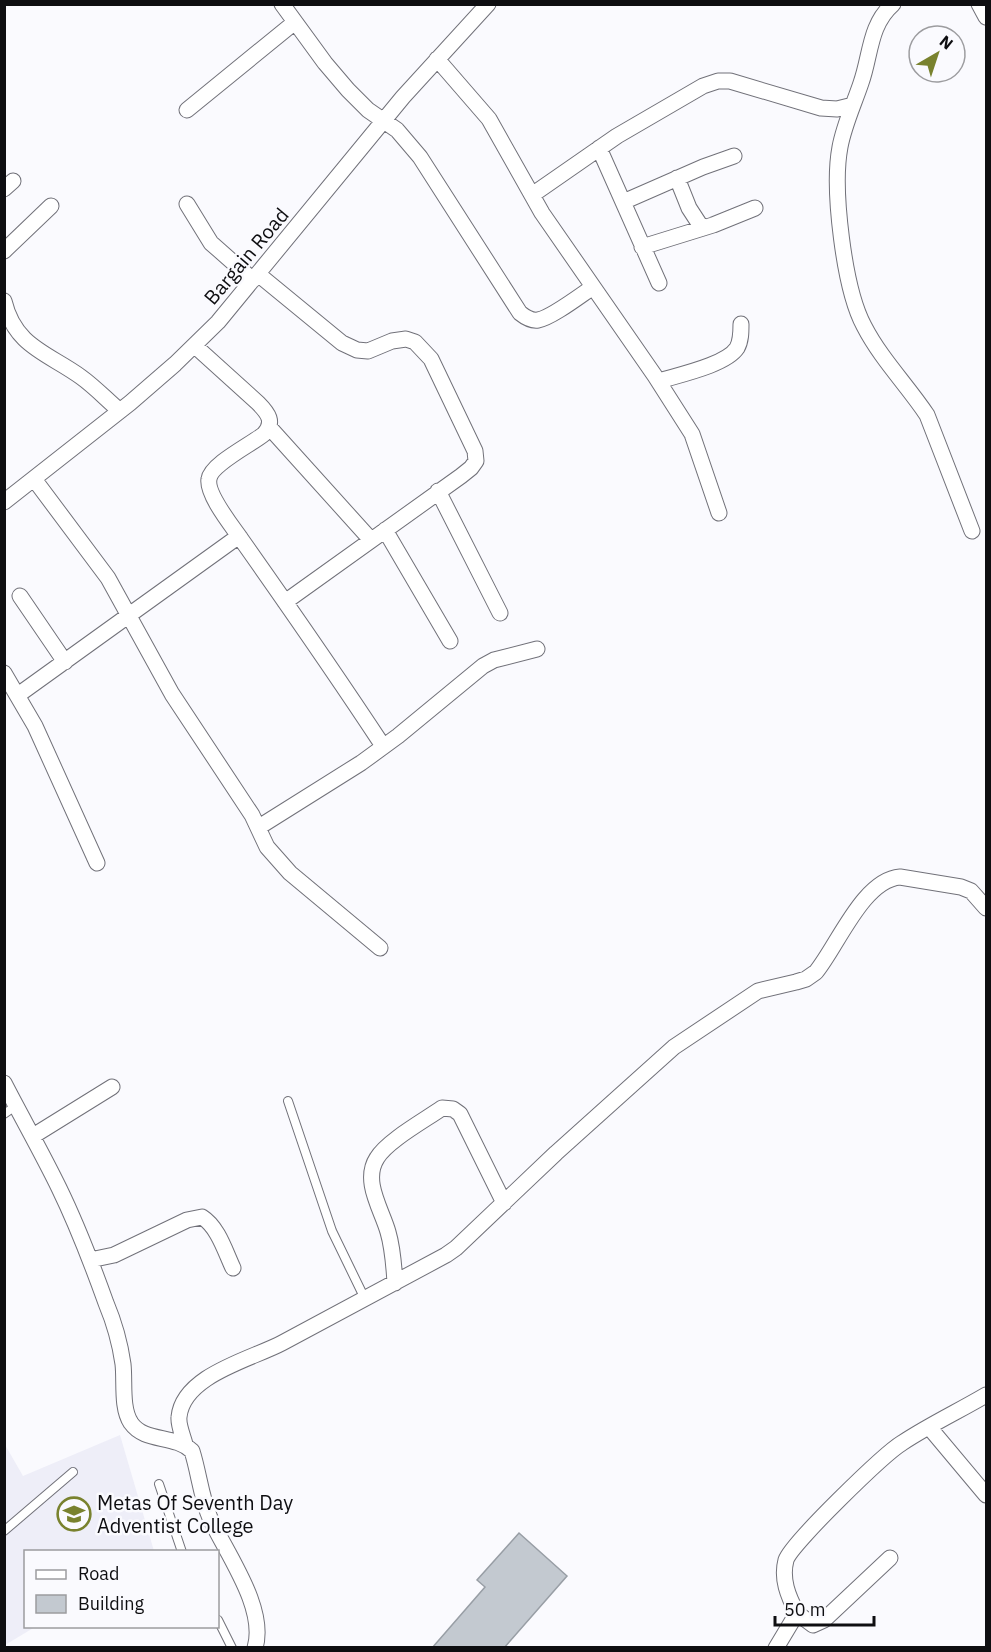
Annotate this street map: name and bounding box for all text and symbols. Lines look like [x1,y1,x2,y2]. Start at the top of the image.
north arrow [907,24,967,84]
text: N [936,31,957,54]
street label: Bargain Road [197,202,295,310]
place label: Metas Of Seventh Day Adventist College [97,1489,293,1539]
school or university icon: Metas Of Seventh Day Adventist College [56,1496,92,1532]
legend [24,1550,219,1628]
text: Road [78,1562,119,1585]
scale bar [775,1589,874,1627]
text: Building [78,1592,145,1615]
text: 50 m [784,1598,826,1621]

